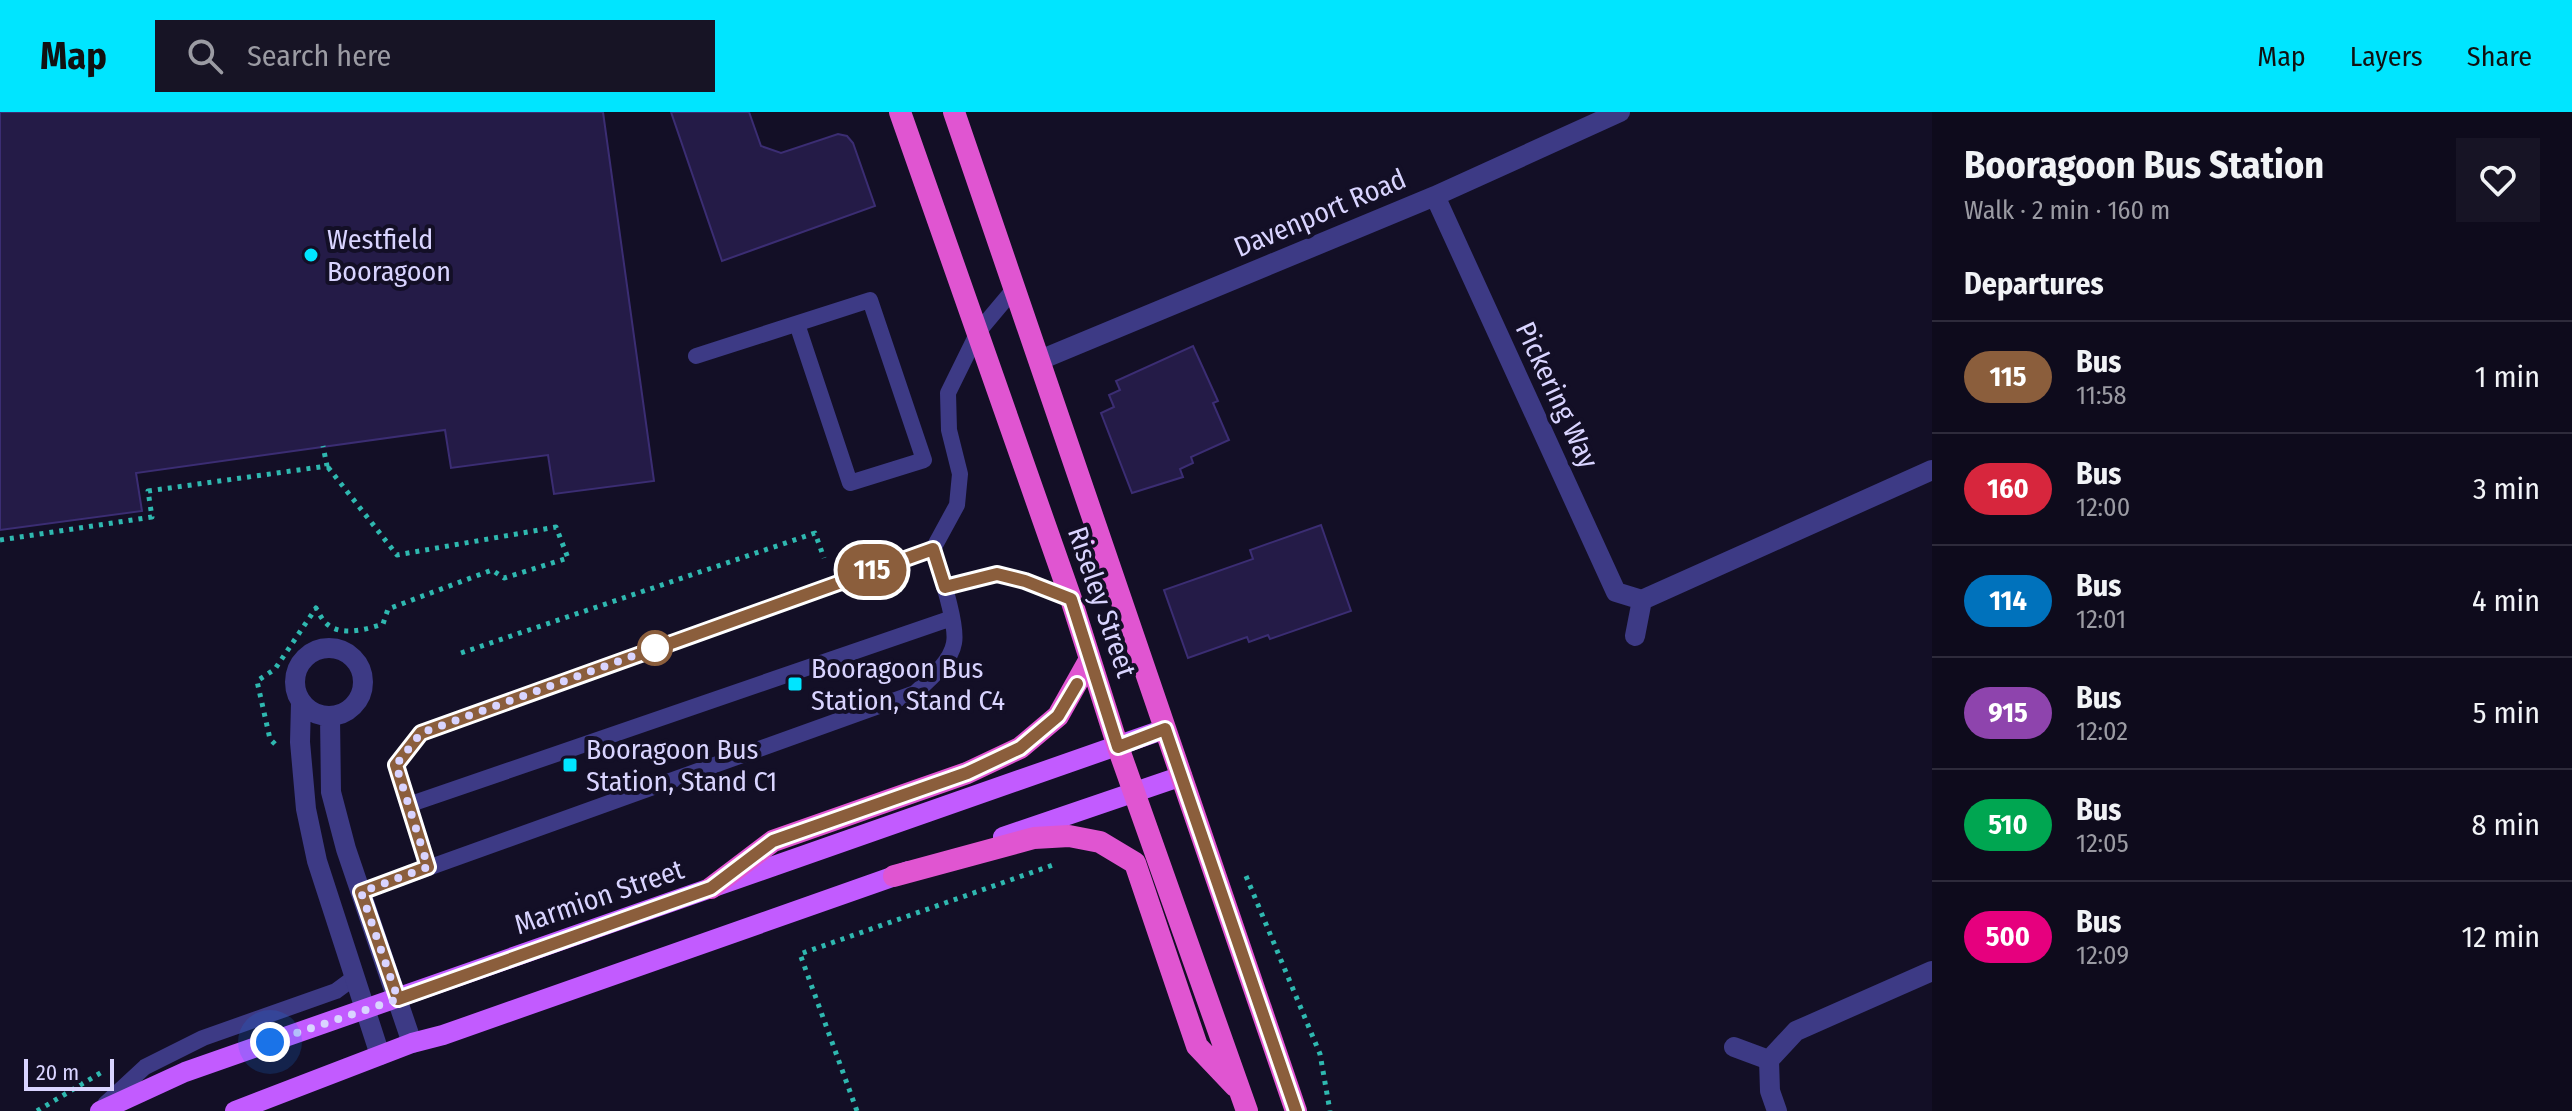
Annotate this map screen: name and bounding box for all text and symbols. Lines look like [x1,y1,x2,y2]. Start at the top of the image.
search box [155,20,715,92]
text: Map [40,33,107,79]
icon: search [183,34,227,78]
text: Search here [247,38,391,74]
text: Map [2257,40,2306,73]
text: Layers [2350,40,2423,73]
text: Share [2467,40,2532,73]
button: heart [2456,138,2540,222]
text: Booragoon Bus Station [1964,142,2324,188]
street label: Davenport Road [1229,162,1411,264]
text: Walk · 2 min · 160 m [1964,195,2170,226]
place label: Westfield Booragoon [327,223,451,288]
marker: Westfield Booragoon [302,246,320,264]
text: Departures [1964,266,2104,302]
street label: Pickering Way [1509,317,1605,474]
text: Bus [2076,344,2121,380]
text: 1 min [2475,359,2540,395]
text: 115 [1990,360,2026,393]
text: 11:58 [2076,380,2126,411]
text: Bus [2076,456,2121,492]
text: 3 min [2473,471,2540,507]
text: 160 [1987,472,2029,505]
text: 12:00 [2076,492,2130,523]
street label: Riseley Street [1061,522,1143,682]
line badge: 115 [826,544,918,596]
text: 115 [854,553,890,586]
text: Bus [2076,568,2121,604]
text: 4 min [2472,583,2540,619]
text: 114 [1989,584,2027,617]
text: 12:01 [2076,604,2126,635]
unlabelled marker [638,631,672,665]
place label: Booragoon Bus Station, Stand C4 [811,652,1005,717]
marker: Booragoon Bus Station, Stand C4 [786,675,804,693]
text: Bus [2076,680,2121,716]
text: 5 min [2473,695,2540,731]
text: 915 [1988,696,2028,729]
text: 12:02 [2076,716,2128,747]
place label: Booragoon Bus Station, Stand C1 [586,733,777,798]
marker: Booragoon Bus Station, Stand C1 [561,756,579,774]
text: Bus [2076,792,2121,828]
text: 8 min [2472,807,2540,843]
text: 510 [1988,808,2028,841]
text: 12:05 [2076,828,2129,859]
street label: Marmion Street [510,852,689,941]
text: Bus [2076,904,2121,940]
text: 12 min [2462,919,2540,955]
text: 500 [1986,920,2030,953]
text: 12:09 [2076,940,2129,971]
your location [250,1022,290,1062]
scale bar [24,1055,114,1091]
text: 20 m [36,1059,79,1086]

